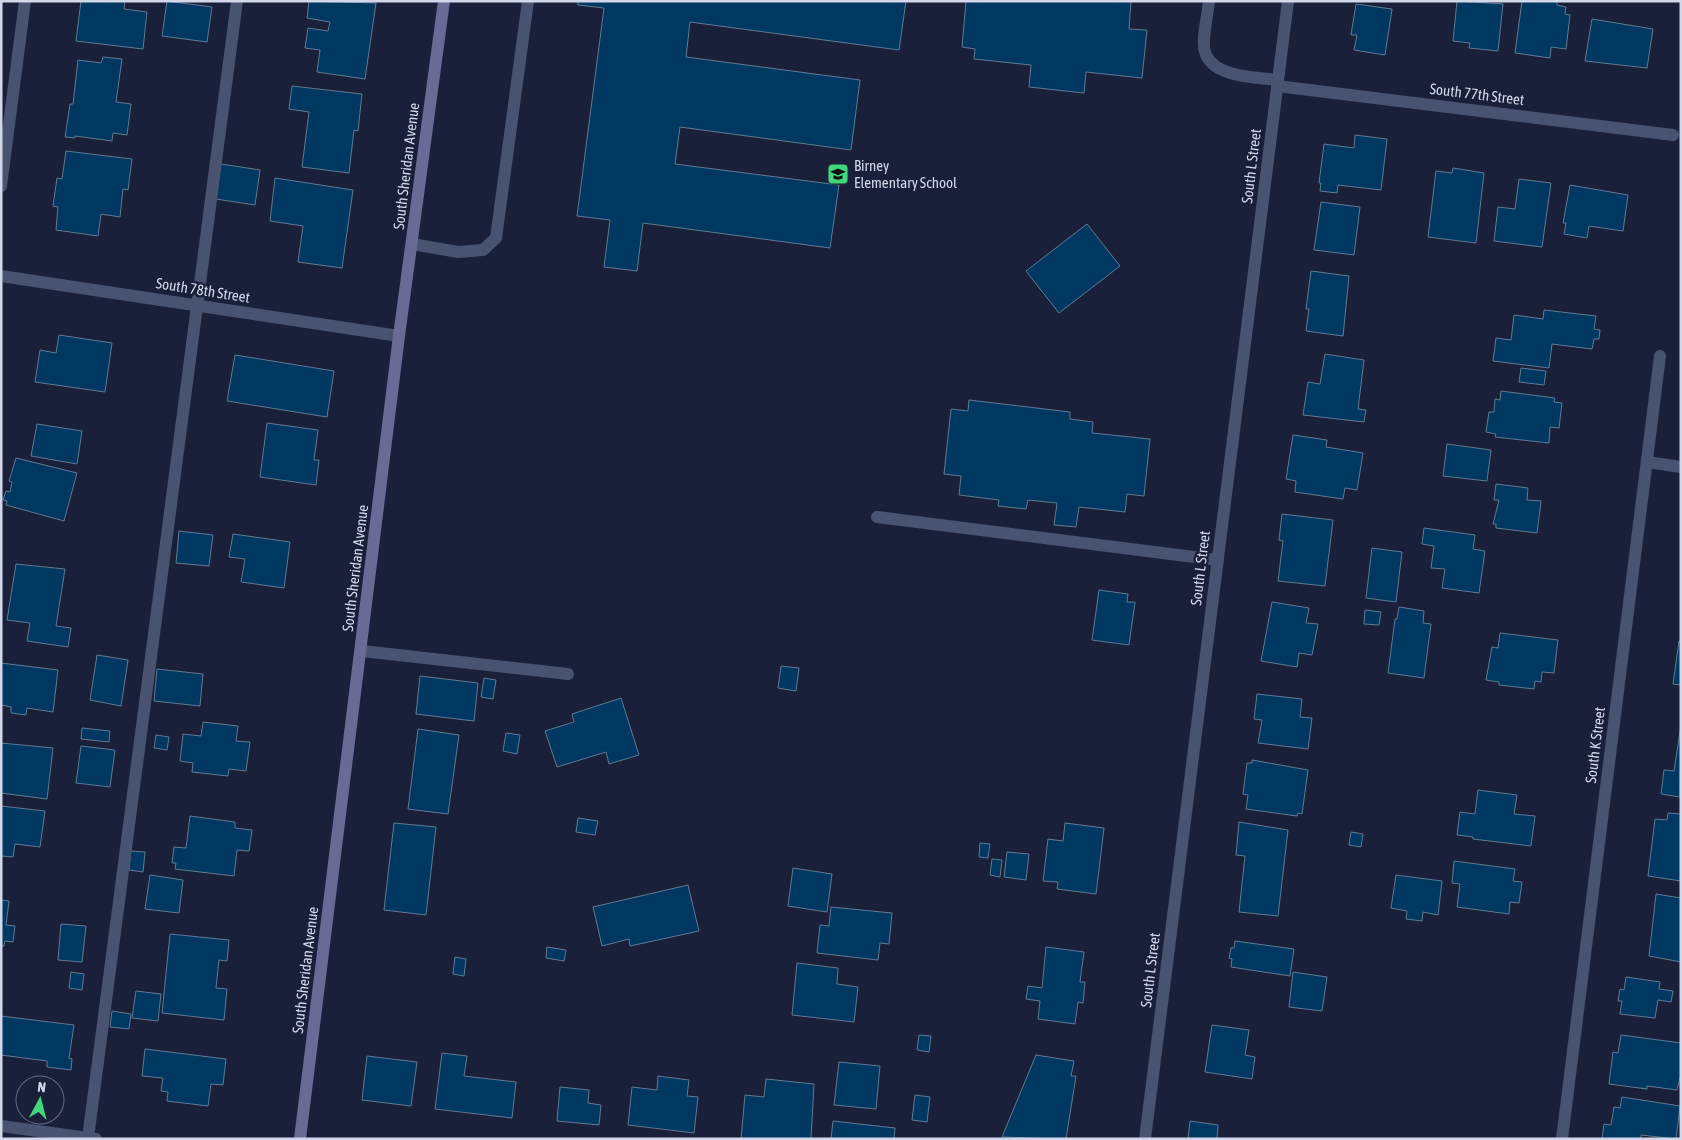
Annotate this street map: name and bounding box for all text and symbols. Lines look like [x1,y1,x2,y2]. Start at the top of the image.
street label: South 77th Street [1429,80,1525,108]
street label: South Sheridan Avenue [390,102,422,230]
street label: South L Street [1238,128,1264,204]
place label: Birney Elementary School [854,157,957,191]
school or university icon: Birney Elementary School [826,162,850,186]
street label: South 78th Street [155,274,251,306]
street label: South Sheridan Avenue [339,504,371,632]
street label: South L Street [1187,530,1213,606]
street label: South K Street [1582,706,1608,784]
street label: South Sheridan Avenue [289,906,321,1034]
street label: South L Street [1137,932,1163,1008]
north arrow [15,1075,65,1125]
text: N [37,1079,47,1096]

